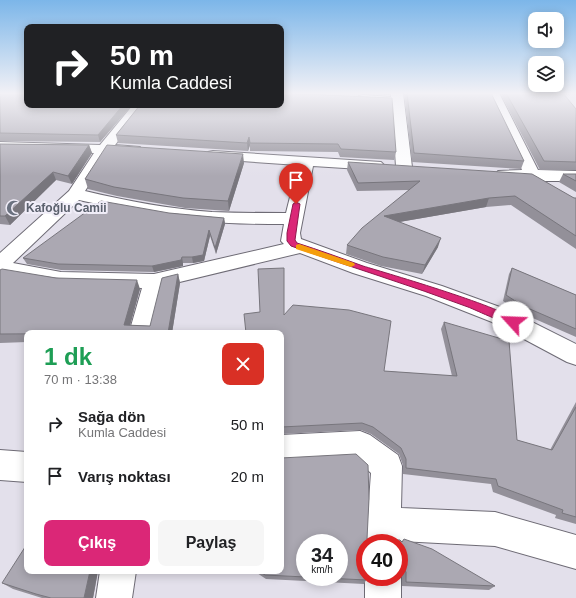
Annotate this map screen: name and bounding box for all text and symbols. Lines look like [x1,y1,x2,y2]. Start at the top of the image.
map controls [528,12,564,92]
button: sound [528,12,564,48]
icon: right [44,40,96,92]
text: 50 m [110,40,174,71]
button: layers [528,56,564,92]
text: Kumla Caddesi [110,73,232,93]
pin [279,163,313,204]
icon: arrive [285,169,307,191]
mosque icon: Kafoğlu Camii [5,199,23,217]
place label: Kafoğlu Camii [26,201,107,215]
position arrow [492,301,534,343]
text: 1 dk [44,343,92,370]
button: close [222,343,264,385]
text: 70 m · 13:38 [44,372,117,387]
text: Sağa dön [78,408,146,425]
icon: right [44,413,66,435]
text: 50 m [231,416,264,433]
text: Kumla Caddesi [78,425,166,440]
icon: arrive [44,465,66,487]
text: Varış noktası [78,468,171,485]
text: 20 m [231,468,264,485]
button: Çıkış [44,520,150,566]
button: Paylaş [158,520,264,566]
speed limit sign: 40 [356,534,408,586]
text: 34 [311,544,333,566]
text: km/h [311,564,333,575]

